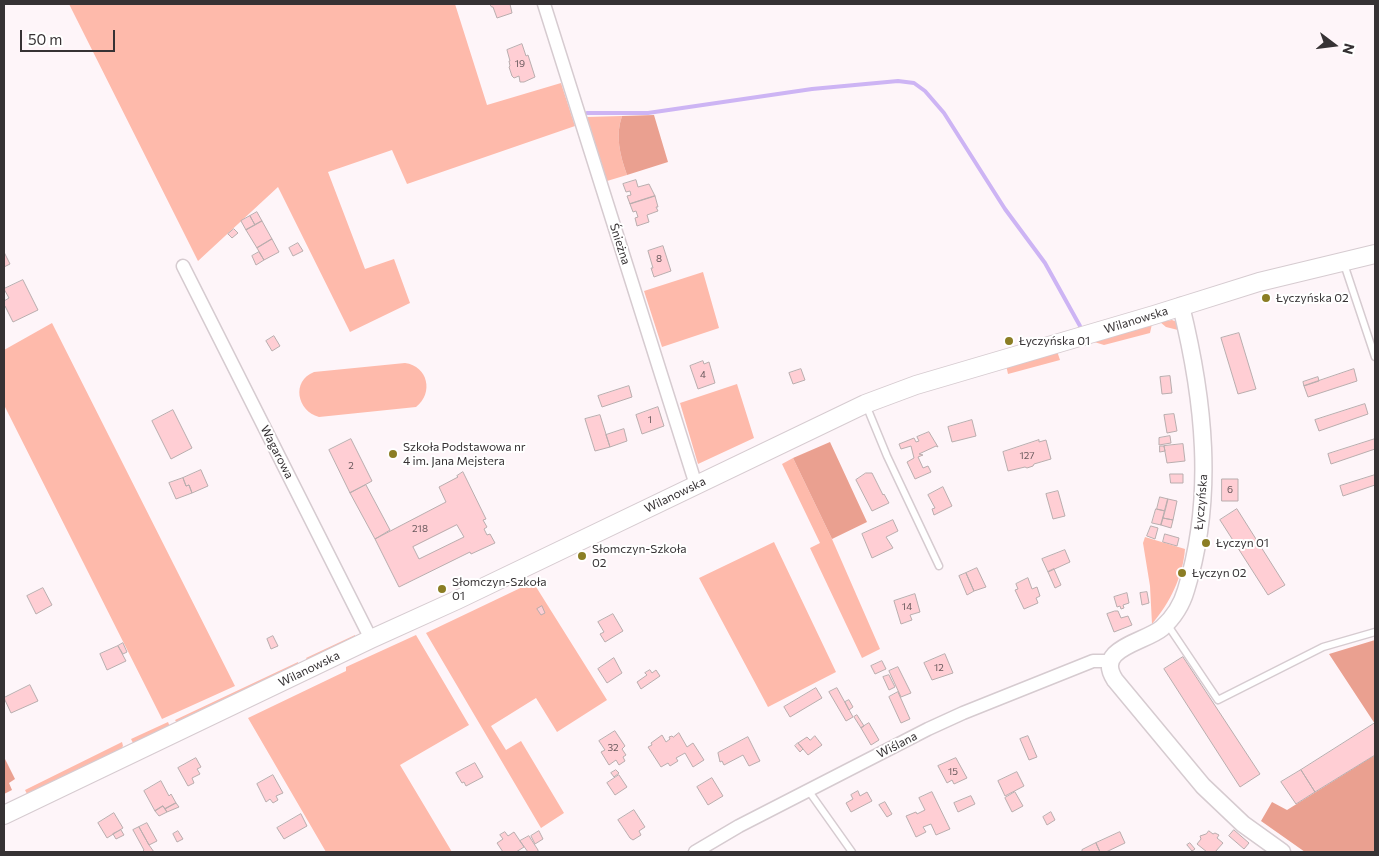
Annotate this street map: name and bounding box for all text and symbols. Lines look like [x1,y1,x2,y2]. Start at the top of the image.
scale bar [22,20,118,52]
north arrow [1309,20,1359,70]
text: 50 m [28,30,62,48]
text: N [1339,42,1359,56]
house number: 19 [515,58,525,70]
street label: Śnieżna [607,222,633,266]
house number: 8 [656,253,662,265]
place label: Łyczyńska 02 [1276,291,1349,305]
marker: Łyczyńska 02 [1260,292,1272,304]
street label: Wilanowska [1102,303,1170,337]
place label: Łyczyńska 01 [1019,334,1090,348]
marker: Łyczyńska 01 [1003,335,1015,347]
house number: 4 [700,369,706,381]
house number: 1 [648,414,652,426]
street label: Wagarowa [257,423,297,481]
place label: Szkoła Podstawowa nr 4 im. Jana Mejstera [403,440,526,468]
marker: Szkoła Podstawowa nr 4 im. Jana Mejstera [387,448,399,460]
house number: 127 [1019,450,1035,462]
house number: 2 [348,460,354,472]
street label: Wilanowska [642,474,708,516]
street label: Łyczyńska [1191,474,1211,530]
house number: 6 [1227,484,1233,496]
house number: 218 [412,523,428,535]
place label: Łyczyn 01 [1216,536,1269,550]
marker: Łyczyn 01 [1200,537,1212,549]
place label: Słomczyn-Szkoła 02 [592,542,687,570]
marker: Słomczyn-Szkoła 02 [576,550,588,562]
place label: Łyczyn 02 [1192,566,1246,580]
marker: Łyczyn 02 [1176,567,1188,579]
place label: Słomczyn-Szkoła 01 [452,575,547,603]
marker: Słomczyn-Szkoła 01 [436,583,448,595]
house number: 14 [902,601,912,613]
street label: Wilanowska [276,648,342,690]
house number: 12 [934,662,944,674]
street label: Wiślana [874,729,920,761]
house number: 32 [607,742,619,754]
house number: 15 [948,766,958,778]

